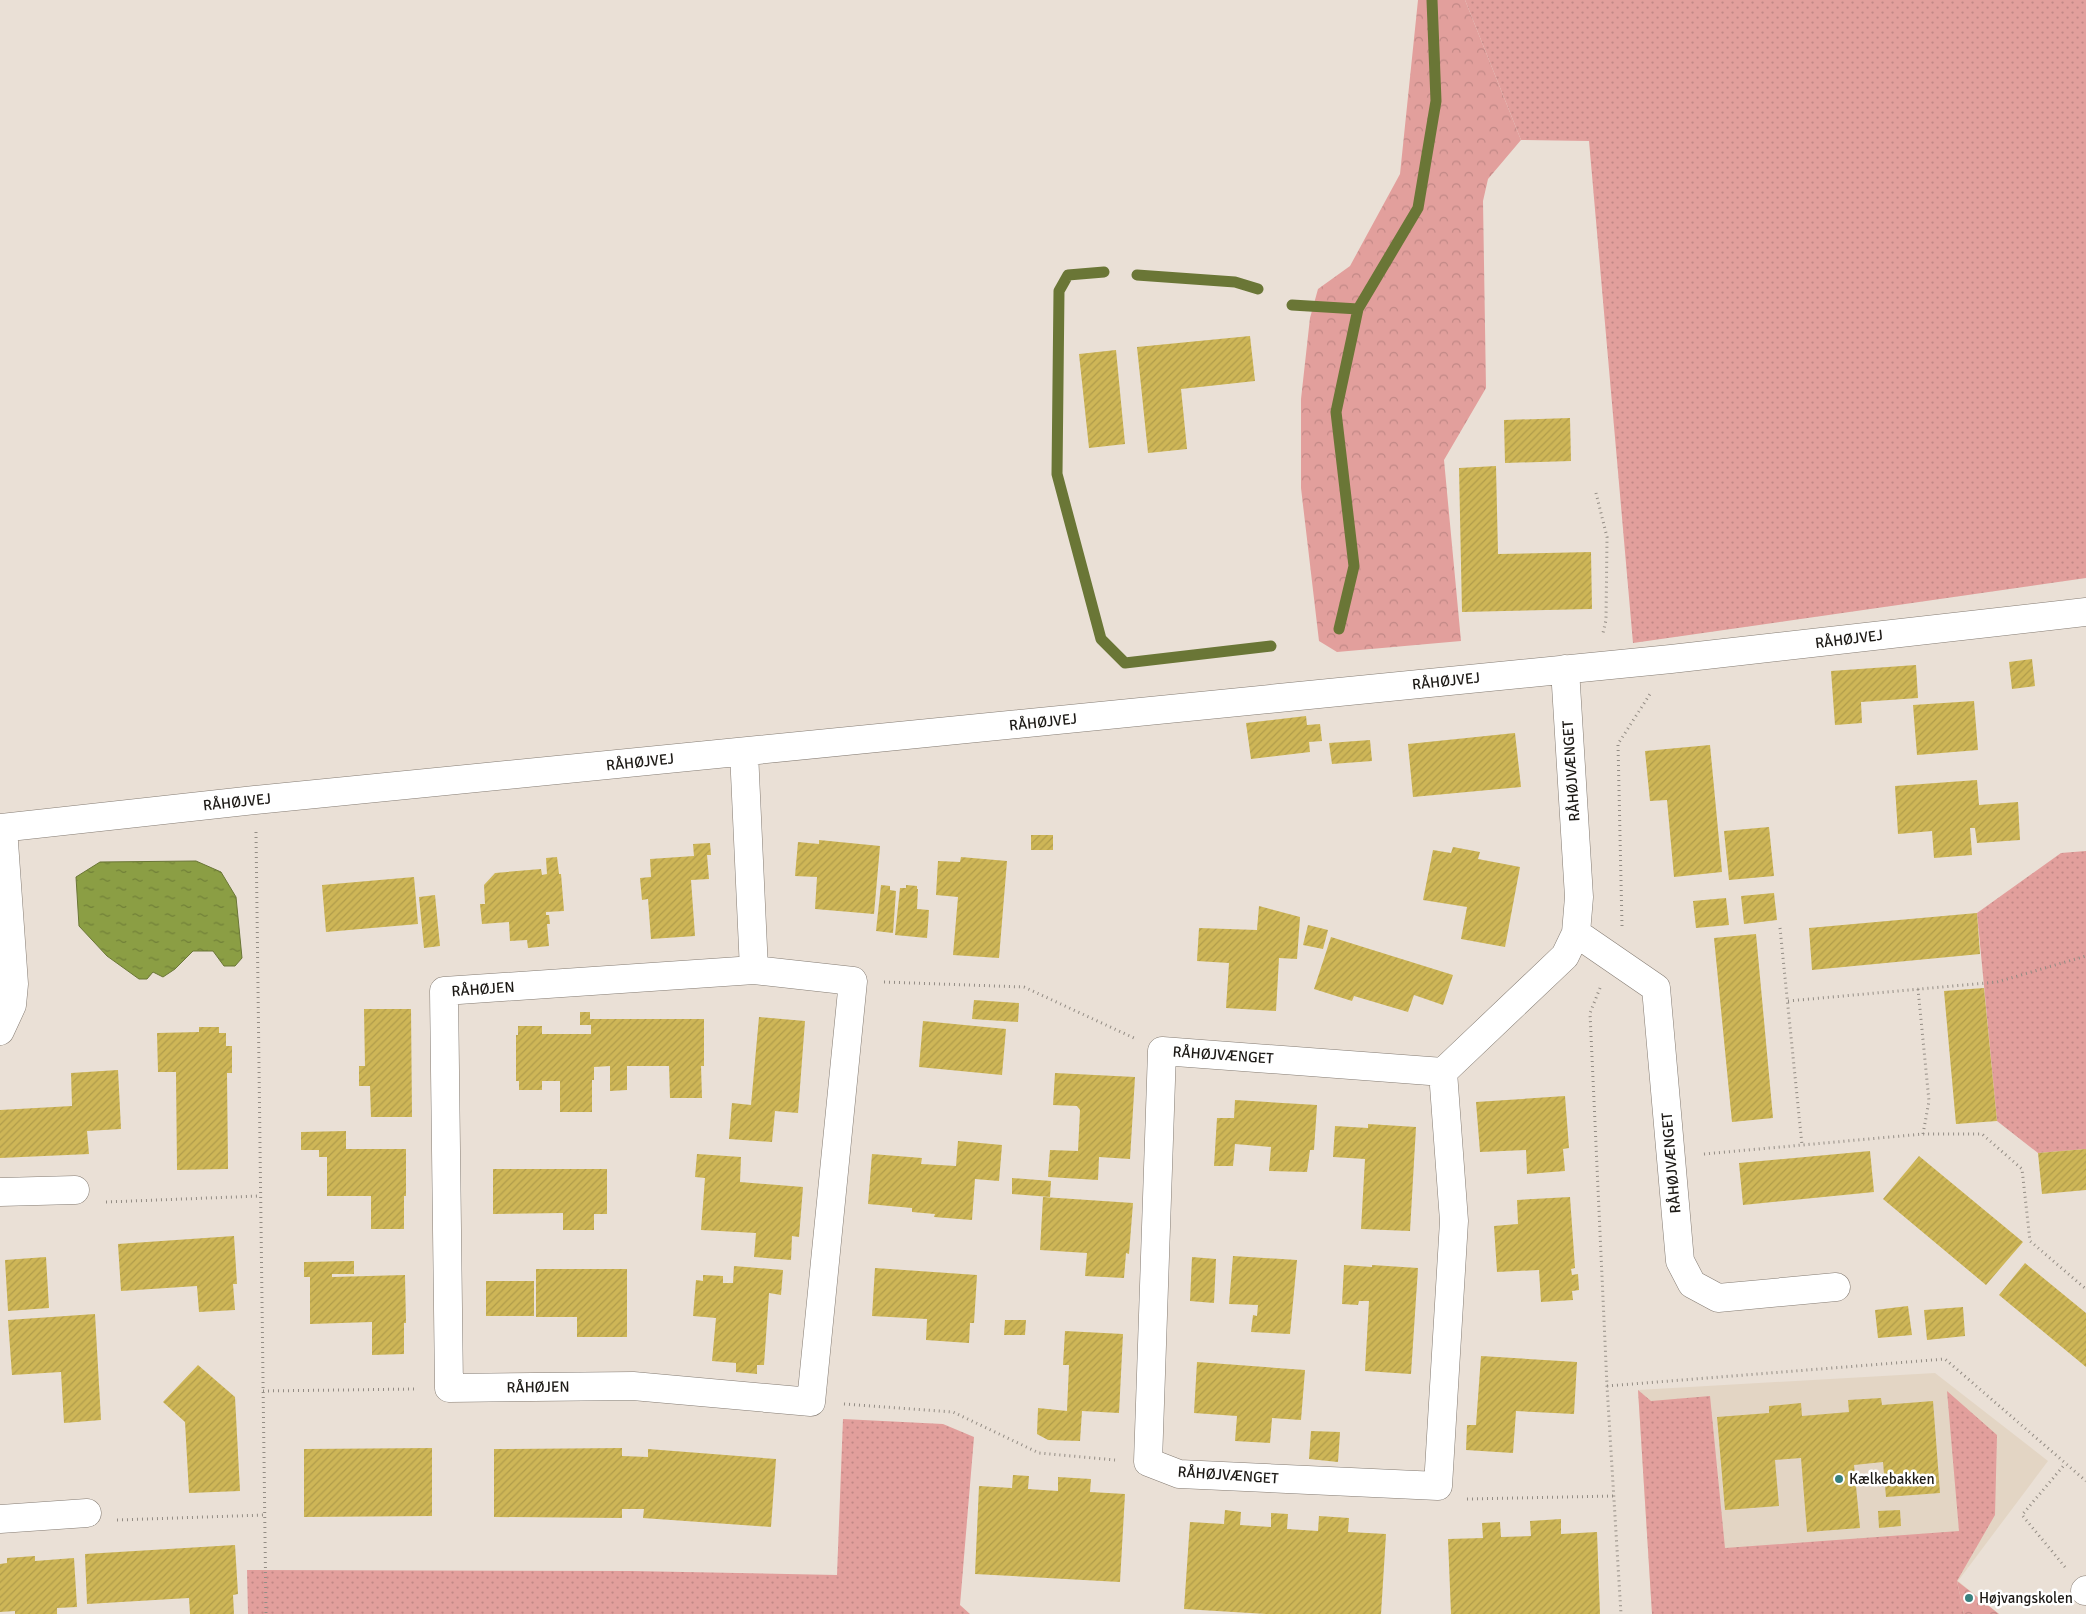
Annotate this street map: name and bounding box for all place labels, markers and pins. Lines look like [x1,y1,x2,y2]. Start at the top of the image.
place label: Kælkebakken [1849,1470,1935,1488]
marker: Kælkebakken [1833,1473,1845,1485]
place label: Højvangskolen [1979,1589,2073,1607]
marker: Højvangskolen [1963,1592,1975,1604]

